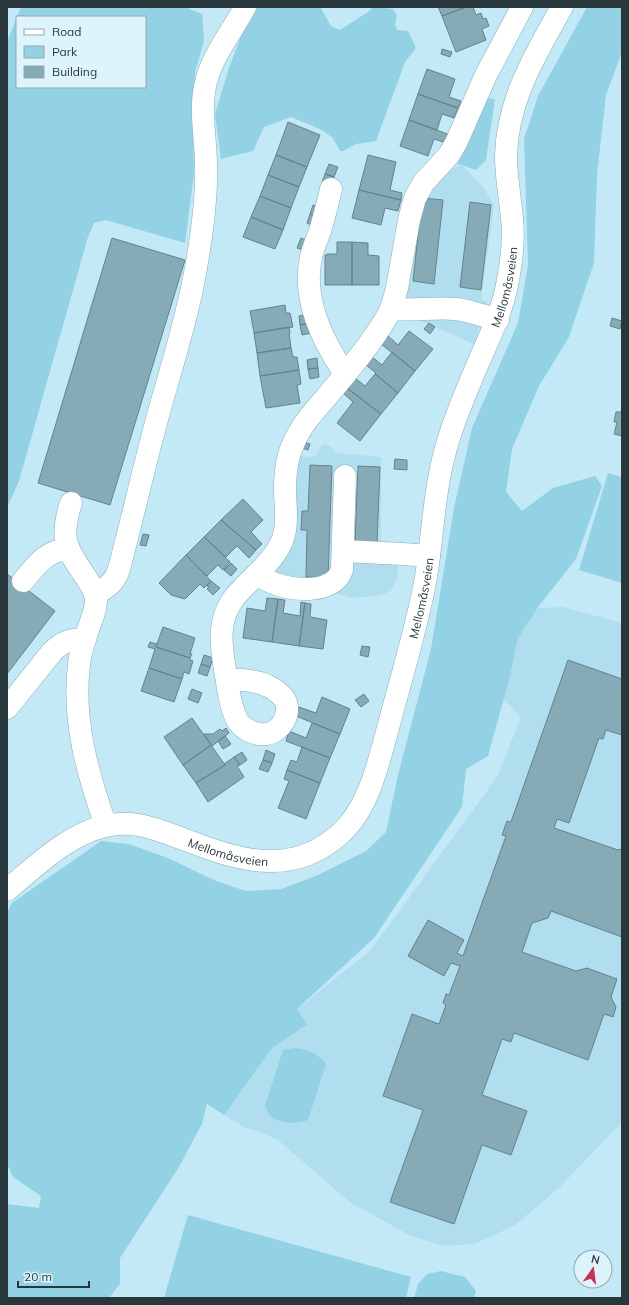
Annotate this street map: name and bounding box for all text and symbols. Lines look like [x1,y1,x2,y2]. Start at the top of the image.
legend [16,16,146,88]
text: Road [52,24,81,39]
text: Park [52,44,78,59]
text: Building [52,64,97,79]
street label: Mellomåsveien [487,246,520,329]
street label: Mellomåsveien [405,557,436,640]
street label: Mellomåsveien [186,834,269,869]
north arrow [573,1249,613,1289]
text: N [590,1251,601,1267]
scale bar [18,1263,89,1289]
text: 20 m [24,1269,52,1284]

